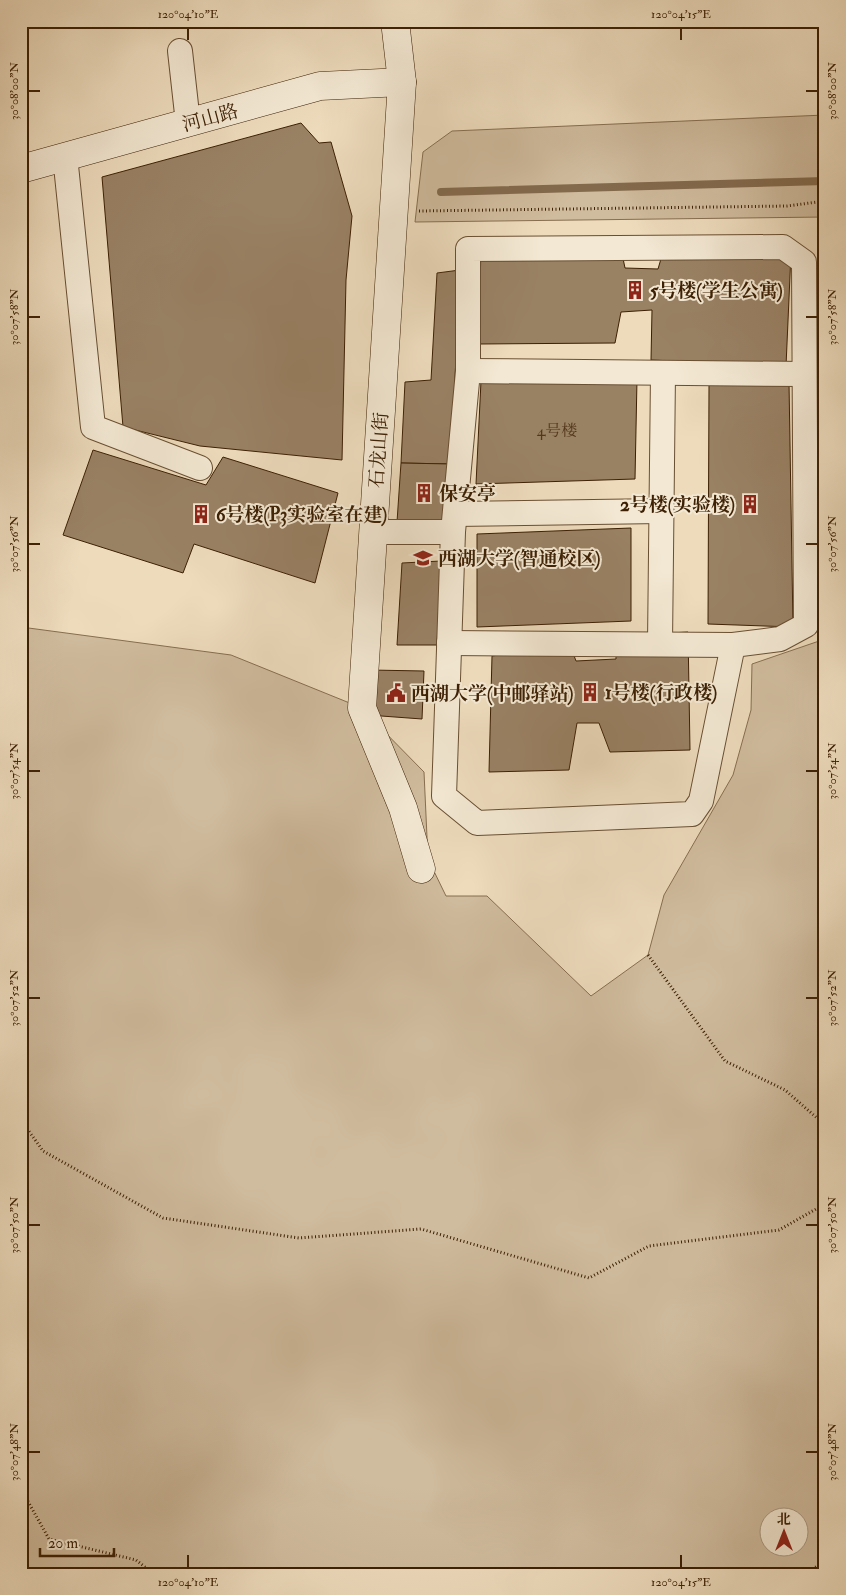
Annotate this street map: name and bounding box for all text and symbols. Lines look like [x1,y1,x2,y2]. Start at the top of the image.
text: 120°04'10"E [158,7,219,22]
text: 120°04'15"E [651,7,711,22]
text: 30°08'00"N [7,62,22,120]
text: 30°08'00"N [825,62,840,120]
street label: 河山路 [180,99,241,137]
building icon: 5号楼(学生公寓) [624,279,646,301]
place label: 5号楼(学生公寓) [650,279,783,303]
text: 30°07'58"N [7,288,22,345]
text: 30°07'58"N [825,288,840,345]
street label: 石龙山街 [364,411,394,489]
house number: 4号楼 [537,421,577,441]
building icon: 保安亭 [413,482,435,504]
place label: 保安亭 [439,482,496,506]
place label: 2号楼(实验楼) [620,493,735,517]
building icon: 2号楼(实验楼) [739,493,761,515]
building icon: 6号楼(P3实验室在建) [190,503,212,525]
place label: 6号楼(P3实验室在建) [216,503,387,527]
text: 30°07'56"N [7,515,22,573]
text: 30°07'56"N [825,515,840,573]
school or university icon: 西湖大学(智通校区) [412,547,434,569]
place label: 西湖大学(智通校区) [438,547,600,571]
building icon: 1号楼(行政楼) [579,681,601,703]
place label: 1号楼(行政楼) [605,681,717,705]
public building icon: 西湖大学(中邮驿站) [385,682,407,704]
place label: 西湖大学(中邮驿站) [411,682,573,706]
text: 30°07'54"N [7,742,22,800]
text: 30°07'54"N [825,742,840,800]
text: 30°07'52"N [7,969,22,1027]
text: 30°07'52"N [825,969,840,1027]
text: 30°07'50"N [7,1196,22,1254]
text: 30°07'50"N [825,1196,840,1254]
text: 30°07'48"N [7,1423,22,1481]
text: 30°07'48"N [825,1423,840,1481]
north arrow [758,1508,808,1558]
text: 北 [777,1511,791,1528]
scale bar [40,1525,114,1557]
text: 20 m [48,1534,78,1553]
text: 120°04'10"E [158,1575,219,1590]
text: 120°04'15"E [651,1575,711,1590]

